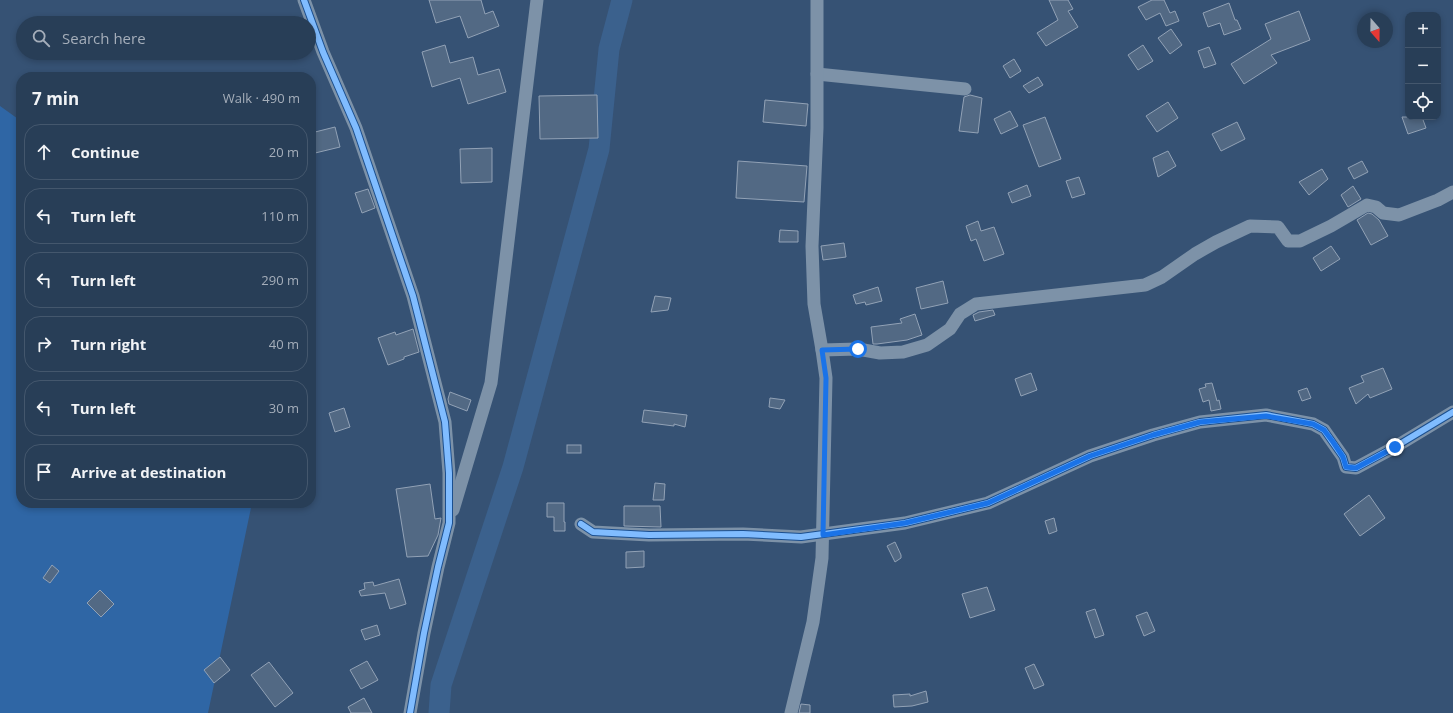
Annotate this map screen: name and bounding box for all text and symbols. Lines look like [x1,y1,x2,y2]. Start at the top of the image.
north arrow [1357,12,1393,48]
map controls [1405,12,1441,120]
button: + [1405,12,1441,48]
search box [16,16,316,60]
icon: search [30,27,52,49]
text: Search here [62,28,146,48]
button: − [1405,48,1441,84]
button: locate [1405,84,1441,120]
text: 7 min [32,87,79,110]
text: Walk · 490 m [223,89,300,107]
icon: ahead [33,141,55,163]
text: Continue [71,142,139,162]
text: 20 m [269,143,299,161]
icon: left [33,205,55,227]
text: Turn left [71,206,136,226]
text: 110 m [261,207,299,225]
icon: left [33,269,55,291]
text: Turn left [71,270,136,290]
text: 290 m [261,271,299,289]
icon: right [33,333,55,355]
text: Turn right [71,334,146,354]
text: 40 m [269,335,299,353]
route start [849,340,867,358]
icon: left [33,397,55,419]
text: Turn left [71,398,136,418]
text: 30 m [269,399,299,417]
route end [1386,438,1404,456]
icon: arrive [33,461,55,483]
text: Arrive at destination [71,462,226,482]

